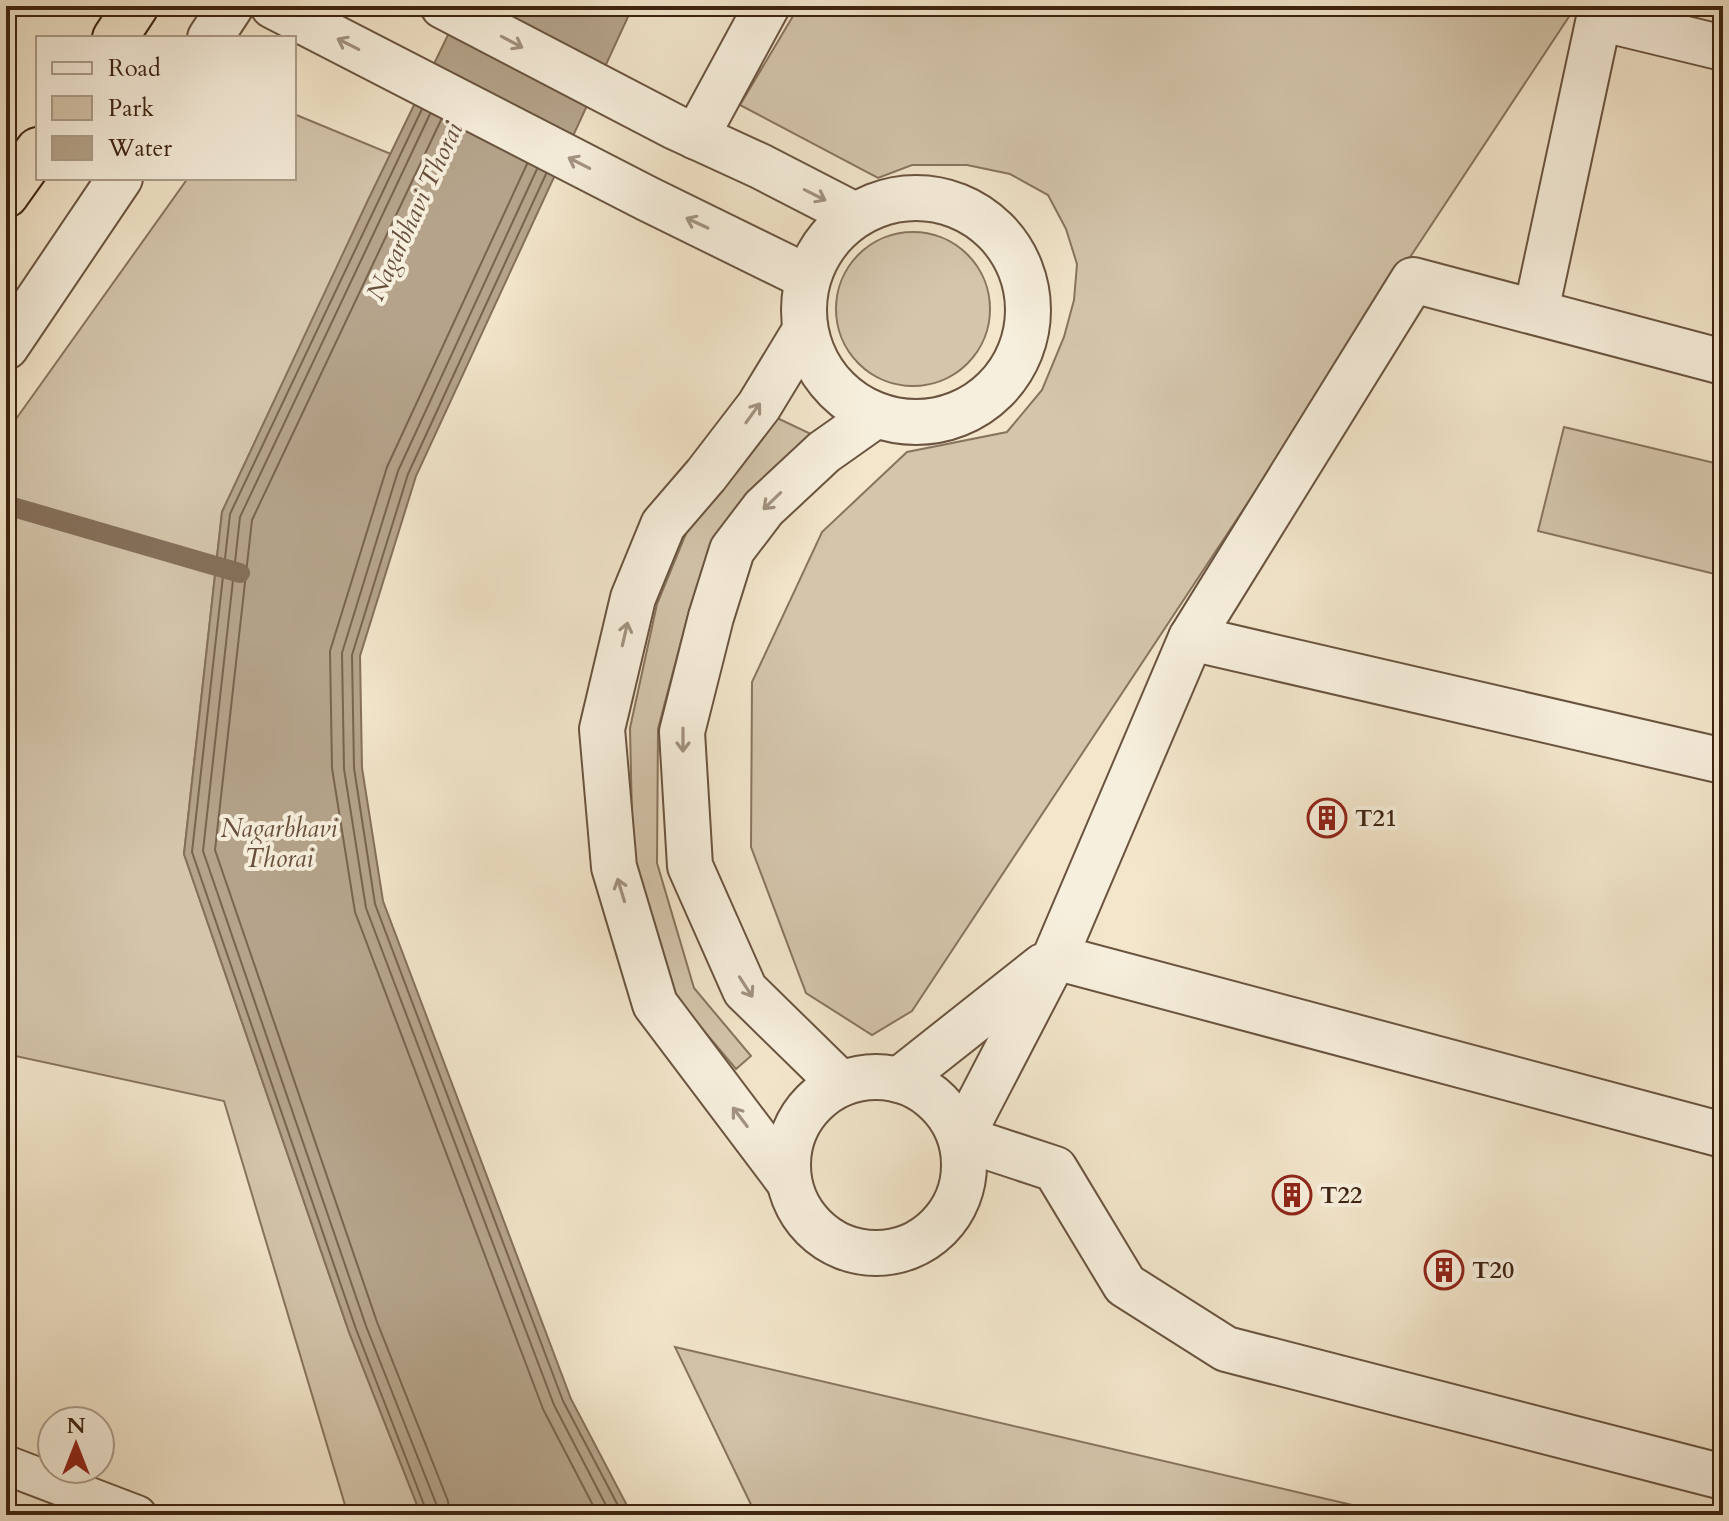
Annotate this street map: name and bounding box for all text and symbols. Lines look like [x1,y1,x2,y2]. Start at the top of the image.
one-way arrow [500,35,524,50]
legend [36,36,296,180]
one-way arrow [336,36,360,52]
text: Road [108,52,161,85]
text: Park [108,92,154,125]
water label: Nagarbhavi Thorai [358,116,471,306]
text: Water [107,132,172,165]
one-way arrow [567,155,591,171]
one-way arrow [803,187,827,203]
one-way arrow [685,215,709,230]
one-way arrow [744,403,761,424]
one-way arrow [763,491,782,510]
one-way arrow [618,622,633,648]
one-way arrow [675,726,691,753]
building icon: T21 [1306,797,1348,839]
place label: T21 [1355,802,1397,835]
water label: Nagarbhavi Thorai [221,811,338,876]
one-way arrow [613,878,628,904]
one-way arrow [738,975,755,997]
one-way arrow [732,1107,749,1128]
building icon: T22 [1271,1174,1313,1216]
place label: T22 [1320,1179,1362,1212]
building icon: T20 [1423,1249,1465,1291]
place label: T20 [1472,1254,1514,1287]
north arrow [36,1405,116,1485]
text: N [66,1411,86,1441]

